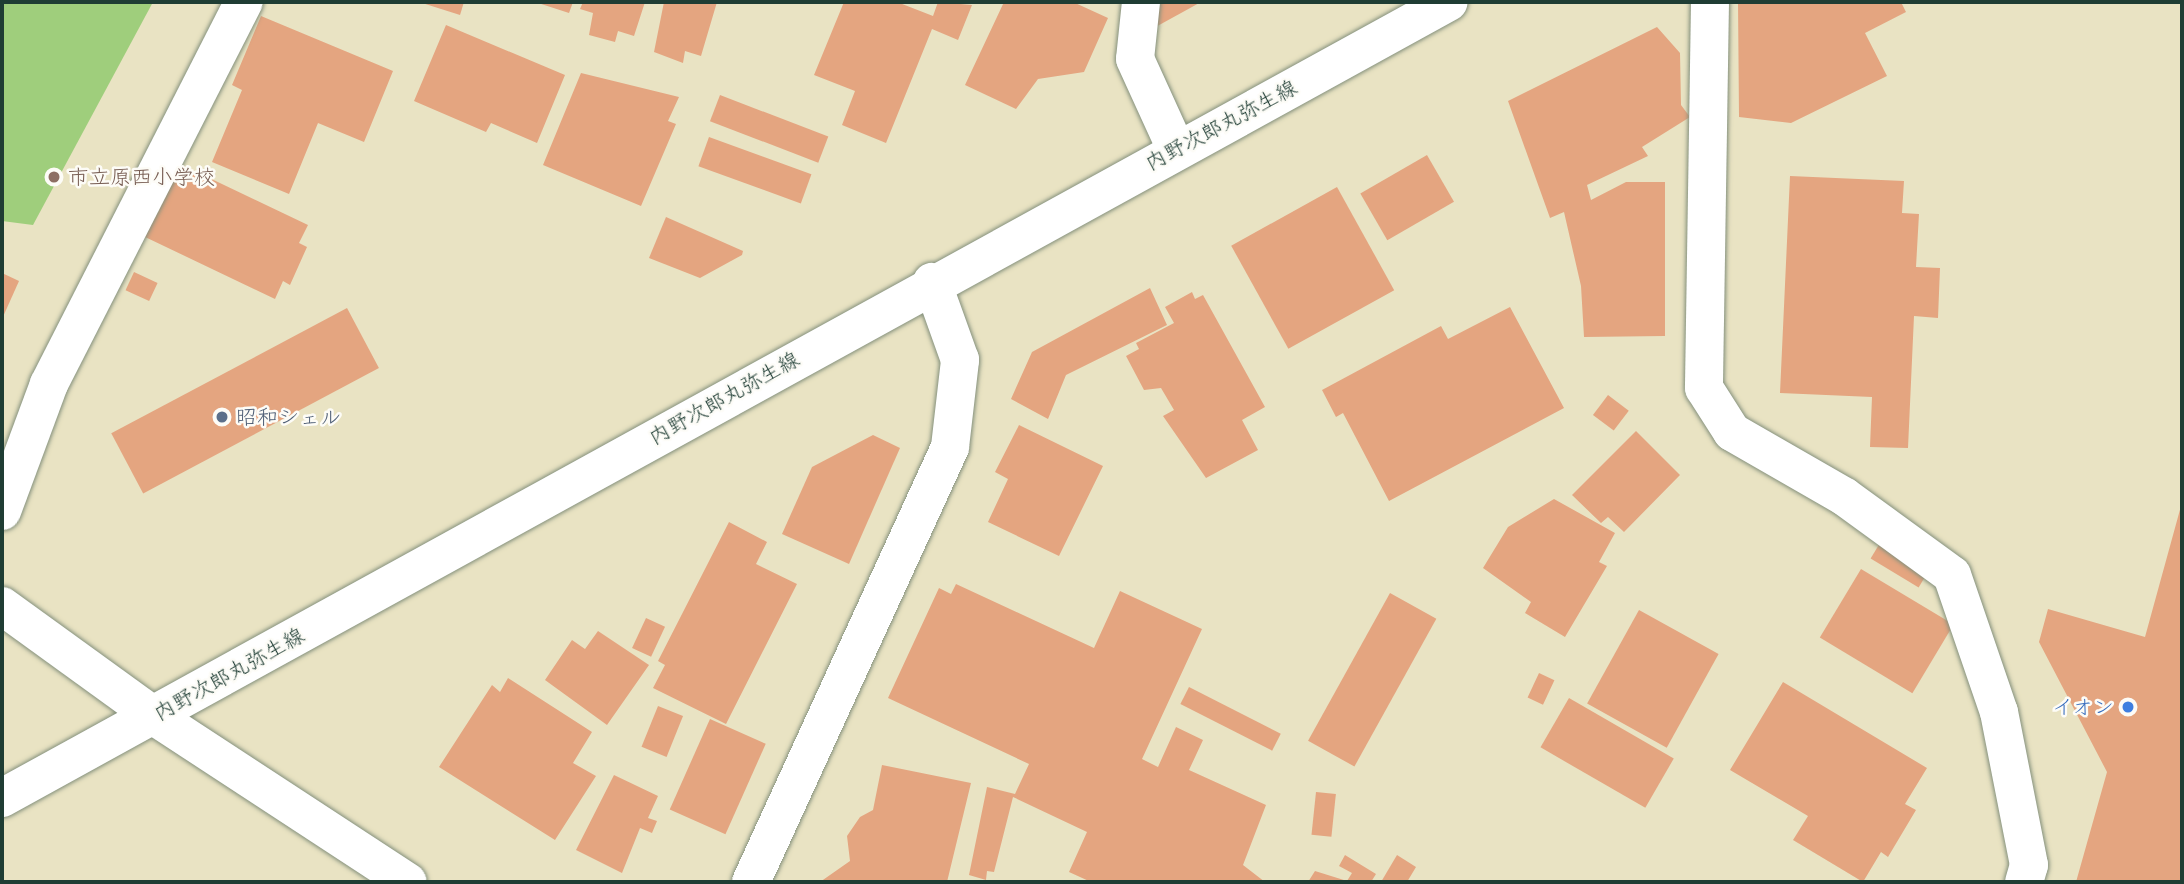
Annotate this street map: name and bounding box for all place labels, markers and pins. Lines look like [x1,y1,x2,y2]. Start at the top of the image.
place label: 市立原西小学校 [68,164,215,190]
marker: 市立原西小学校 [46,169,62,185]
place label: 昭和シェル [236,404,341,430]
marker: 昭和シェル [214,409,230,425]
place label: イオン [2051,694,2114,720]
marker: イオン [2120,699,2136,715]

